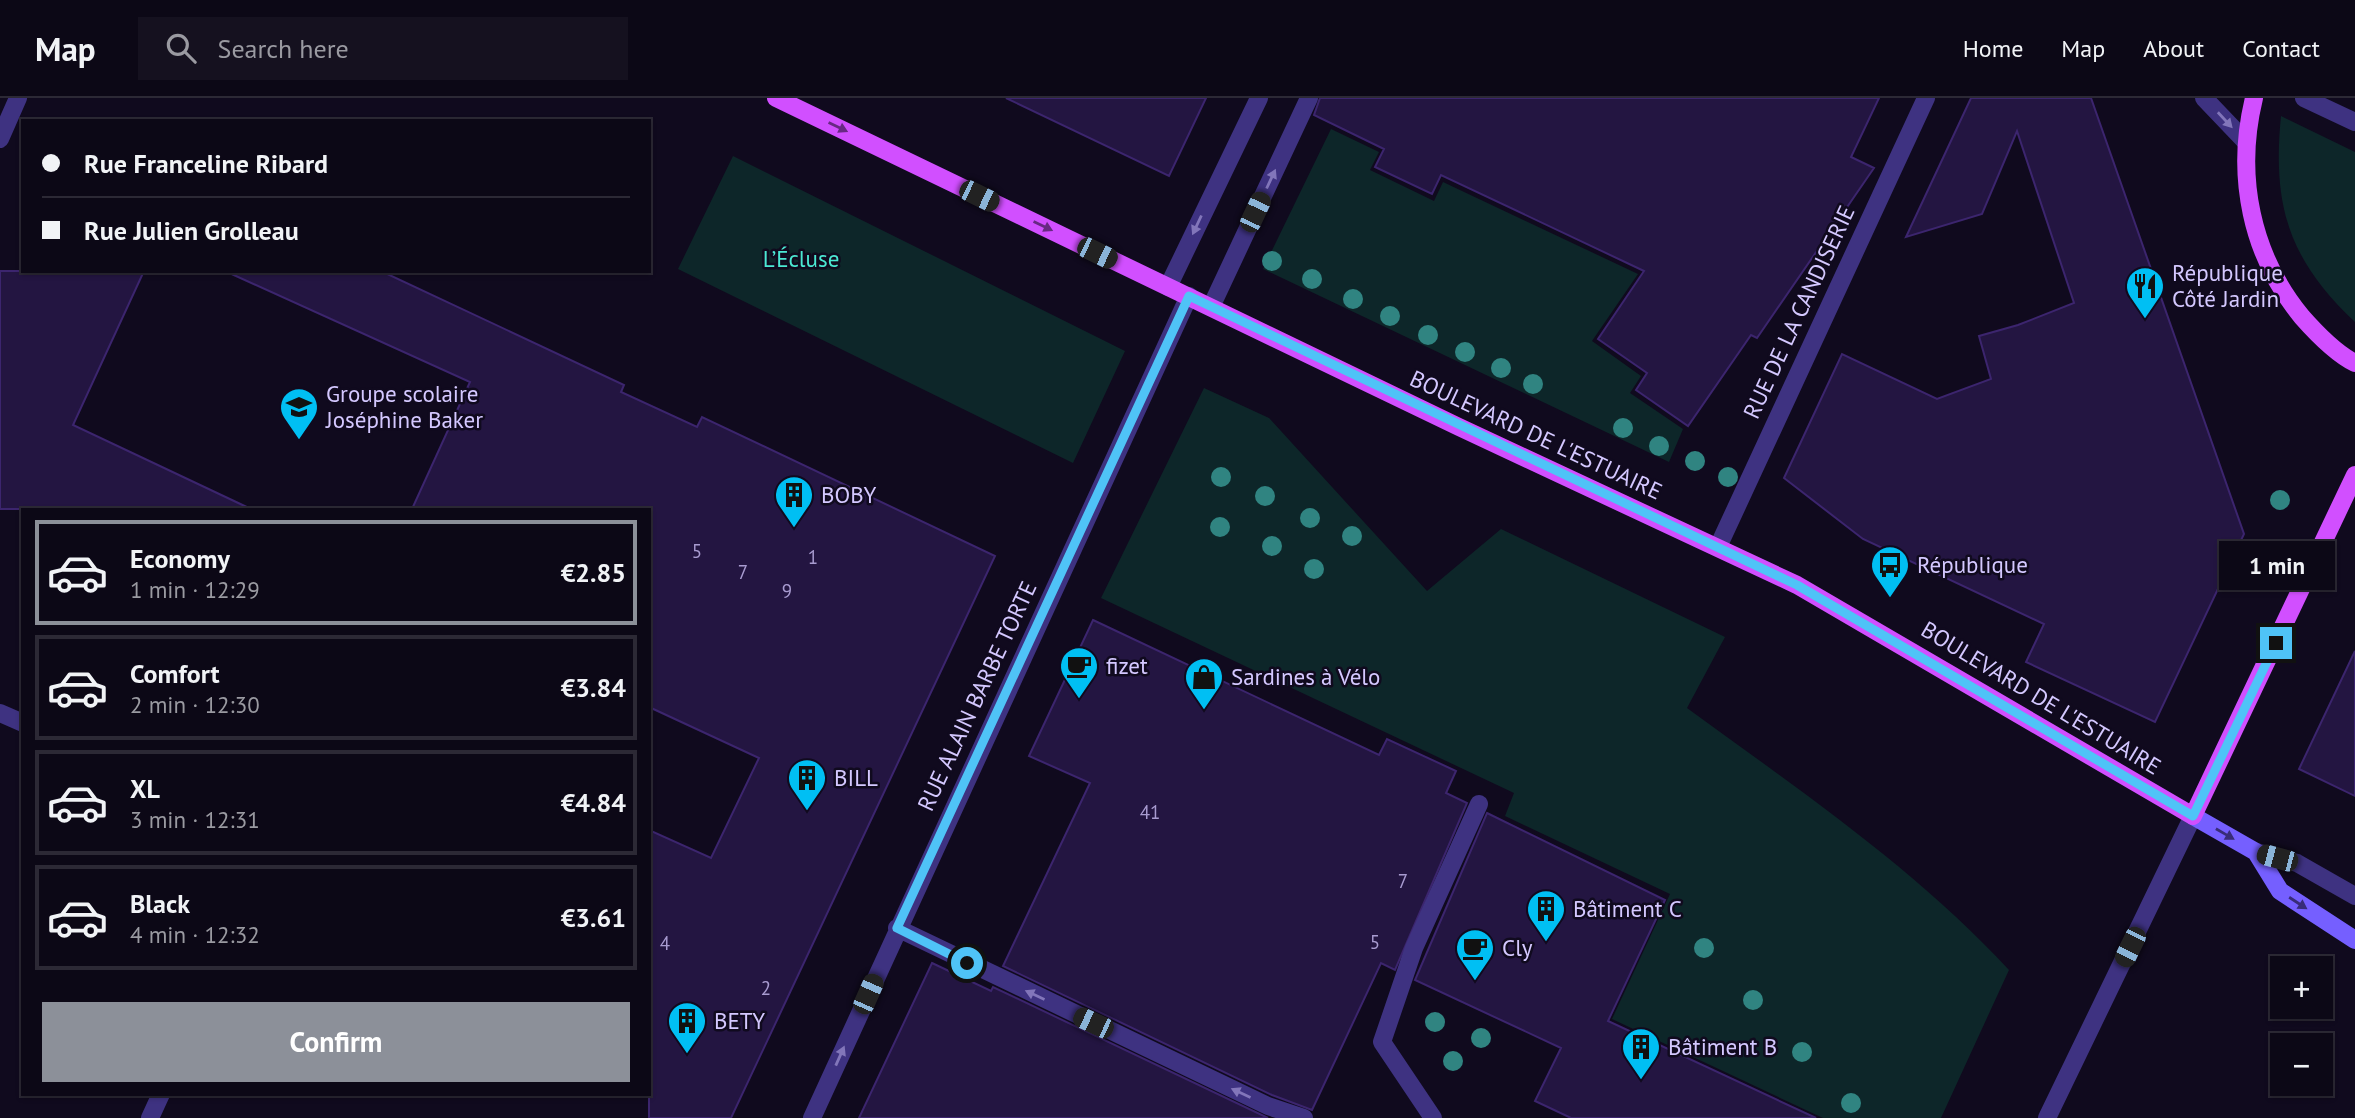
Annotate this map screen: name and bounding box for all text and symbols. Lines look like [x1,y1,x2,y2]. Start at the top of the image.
search box [138,17,628,80]
text: Map [35,27,96,70]
icon: search [162,29,200,67]
text: Search here [218,32,349,65]
text: Home [1963,33,2023,64]
text: Map [2061,33,2105,64]
text: About [2143,33,2204,64]
text: Contact [2242,33,2320,64]
one-way arrow [2217,111,2233,128]
one-way arrow [828,122,848,133]
text: Rue Franceline Ribard [84,147,328,180]
one-way arrow [1266,168,1277,189]
car [956,177,1003,215]
car [1237,189,1274,235]
street label: RUE DE LA CANDISERIE [1736,201,1861,423]
text: Rue Julien Grolleau [84,214,299,247]
one-way arrow [1191,215,1203,235]
one-way arrow [1033,221,1053,232]
car [1074,234,1121,272]
park label: L’Écluse [763,244,839,273]
place label: République Côté Jardin [2172,258,2283,313]
restaurant icon: République Côté Jardin [2124,265,2166,320]
street label: BOULEVARD DE L'ESTUAIRE [1406,363,1667,506]
place label: Groupe scolaire Joséphine Baker [325,379,483,434]
school or university icon: Groupe scolaire Joséphine Baker [278,386,320,441]
building icon: BOBY [773,474,815,529]
place label: BOBY [821,480,877,509]
house number: 5 [692,539,702,563]
icon: car [46,541,109,604]
text: Economy [130,542,230,575]
callout: 1 min [2218,542,2334,590]
bus stop icon: République [1869,544,1911,599]
house number: 1 [808,545,818,569]
place label: République [1917,550,2028,579]
text: 1 min [2249,551,2305,580]
text: €2.85 [561,556,626,589]
house number: 7 [738,560,748,584]
text: 1 min · 12:29 [130,575,260,604]
street label: RUE ALAIN BARBE TORTE [911,576,1043,815]
house number: 9 [782,579,792,603]
street label: BOULEVARD DE L'ESTUAIRE [1916,614,2166,781]
route end [2260,627,2292,659]
cafe icon: fizet [1058,645,1100,700]
place label: fizet [1106,651,1148,680]
icon: car [46,656,109,719]
shop icon: Sardines à Vélo [1183,656,1225,711]
text: Comfort [130,657,220,690]
place label: Sardines à Vélo [1231,662,1380,691]
text: €3.84 [561,671,626,704]
text: 2 min · 12:30 [130,690,260,719]
building icon: BILL [786,757,828,812]
place label: BILL [834,763,878,792]
icon: car [46,771,109,834]
text: XL [130,772,160,805]
text: €4.84 [561,786,626,819]
house number: 41 [1140,800,1160,824]
text: 3 min · 12:31 [130,805,260,834]
one-way arrow [2215,828,2235,840]
car [2254,842,2301,874]
house number: 7 [1398,869,1408,893]
icon: car [46,886,109,949]
text: Black [130,887,190,920]
building icon: Bâtiment C [1525,888,1567,943]
place label: Bâtiment C [1573,894,1682,923]
one-way arrow [2289,896,2308,909]
text: €3.61 [561,901,626,934]
text: 4 min · 12:32 [130,920,260,949]
car [2112,924,2149,970]
cafe icon: Cly [1454,927,1496,982]
house number: 5 [1370,930,1380,954]
house number: 4 [660,931,670,955]
place label: Cly [1502,933,1533,962]
route start [951,947,983,979]
map controls [2270,956,2333,1096]
button: + [2270,956,2333,1019]
car [850,971,887,1017]
house number: 2 [761,976,771,1000]
one-way arrow [1025,990,1045,1001]
building icon: BETY [666,1000,708,1055]
button: Confirm [42,1002,630,1082]
car [1070,1005,1117,1041]
place label: BETY [714,1006,765,1035]
building icon: Bâtiment B [1620,1026,1662,1081]
place label: Bâtiment B [1668,1032,1777,1061]
button: − [2270,1033,2333,1096]
one-way arrow [834,1046,846,1066]
one-way arrow [1231,1087,1251,1099]

